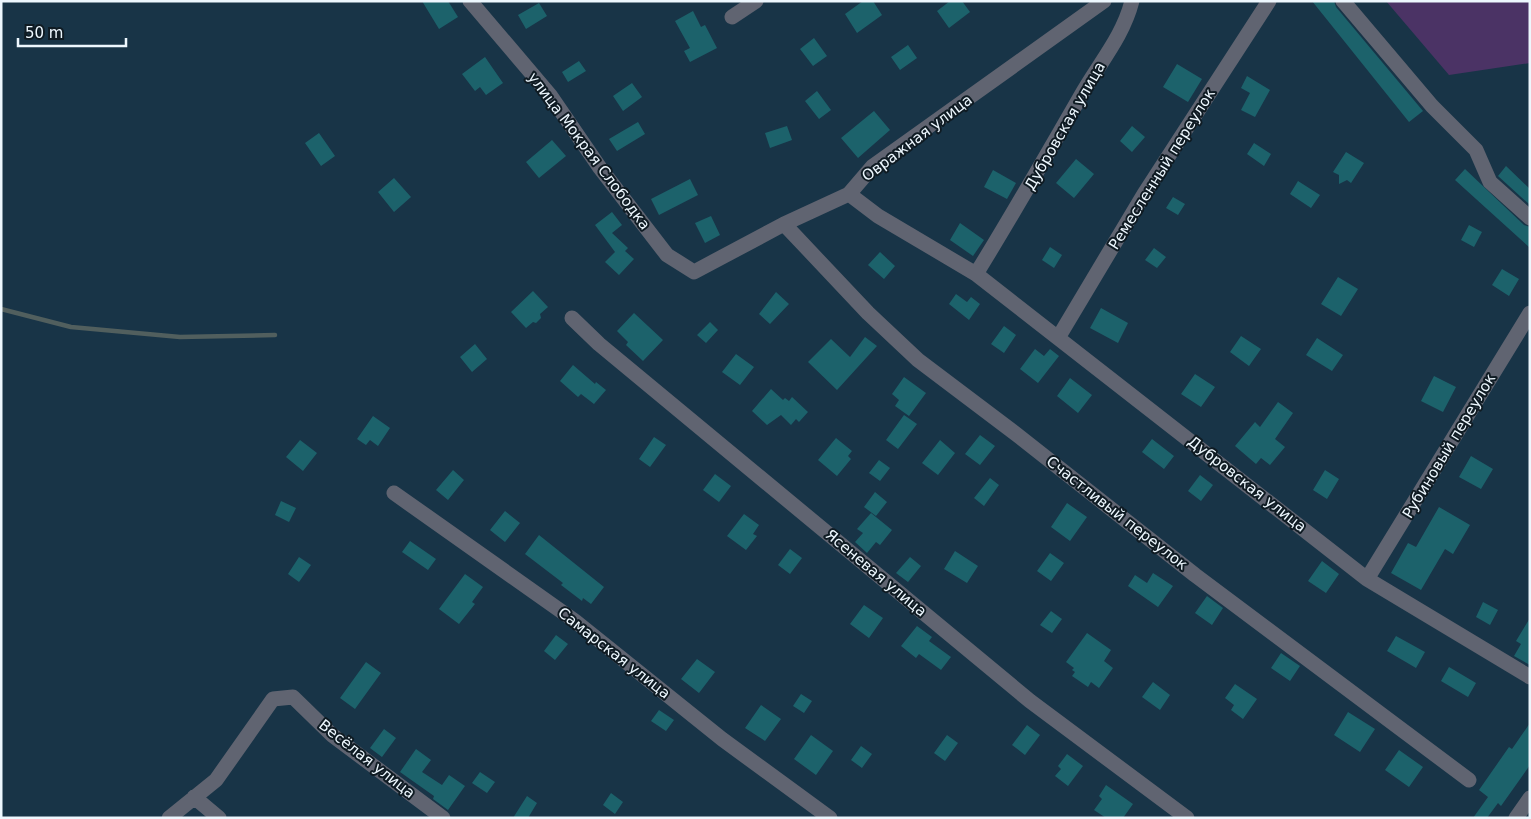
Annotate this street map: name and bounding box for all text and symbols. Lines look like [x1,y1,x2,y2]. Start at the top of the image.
scale bar [18,15,125,47]
text: 50 m [25,24,63,42]
street label: Дубровская улица [1021,59,1109,193]
street label: улица Мокрая Слободка [524,69,654,233]
street label: Ремесленный переулок [1105,85,1219,253]
street label: Овражная улица [858,91,976,185]
street label: Рубиновый переулок [1399,370,1499,522]
street label: Дубровская улица [1184,432,1310,536]
street label: Счастливый переулок [1043,452,1191,574]
street label: Ясеневая улица [822,525,930,621]
street label: Самарская улица [554,604,674,702]
street label: Весёлая улица [315,716,419,802]

